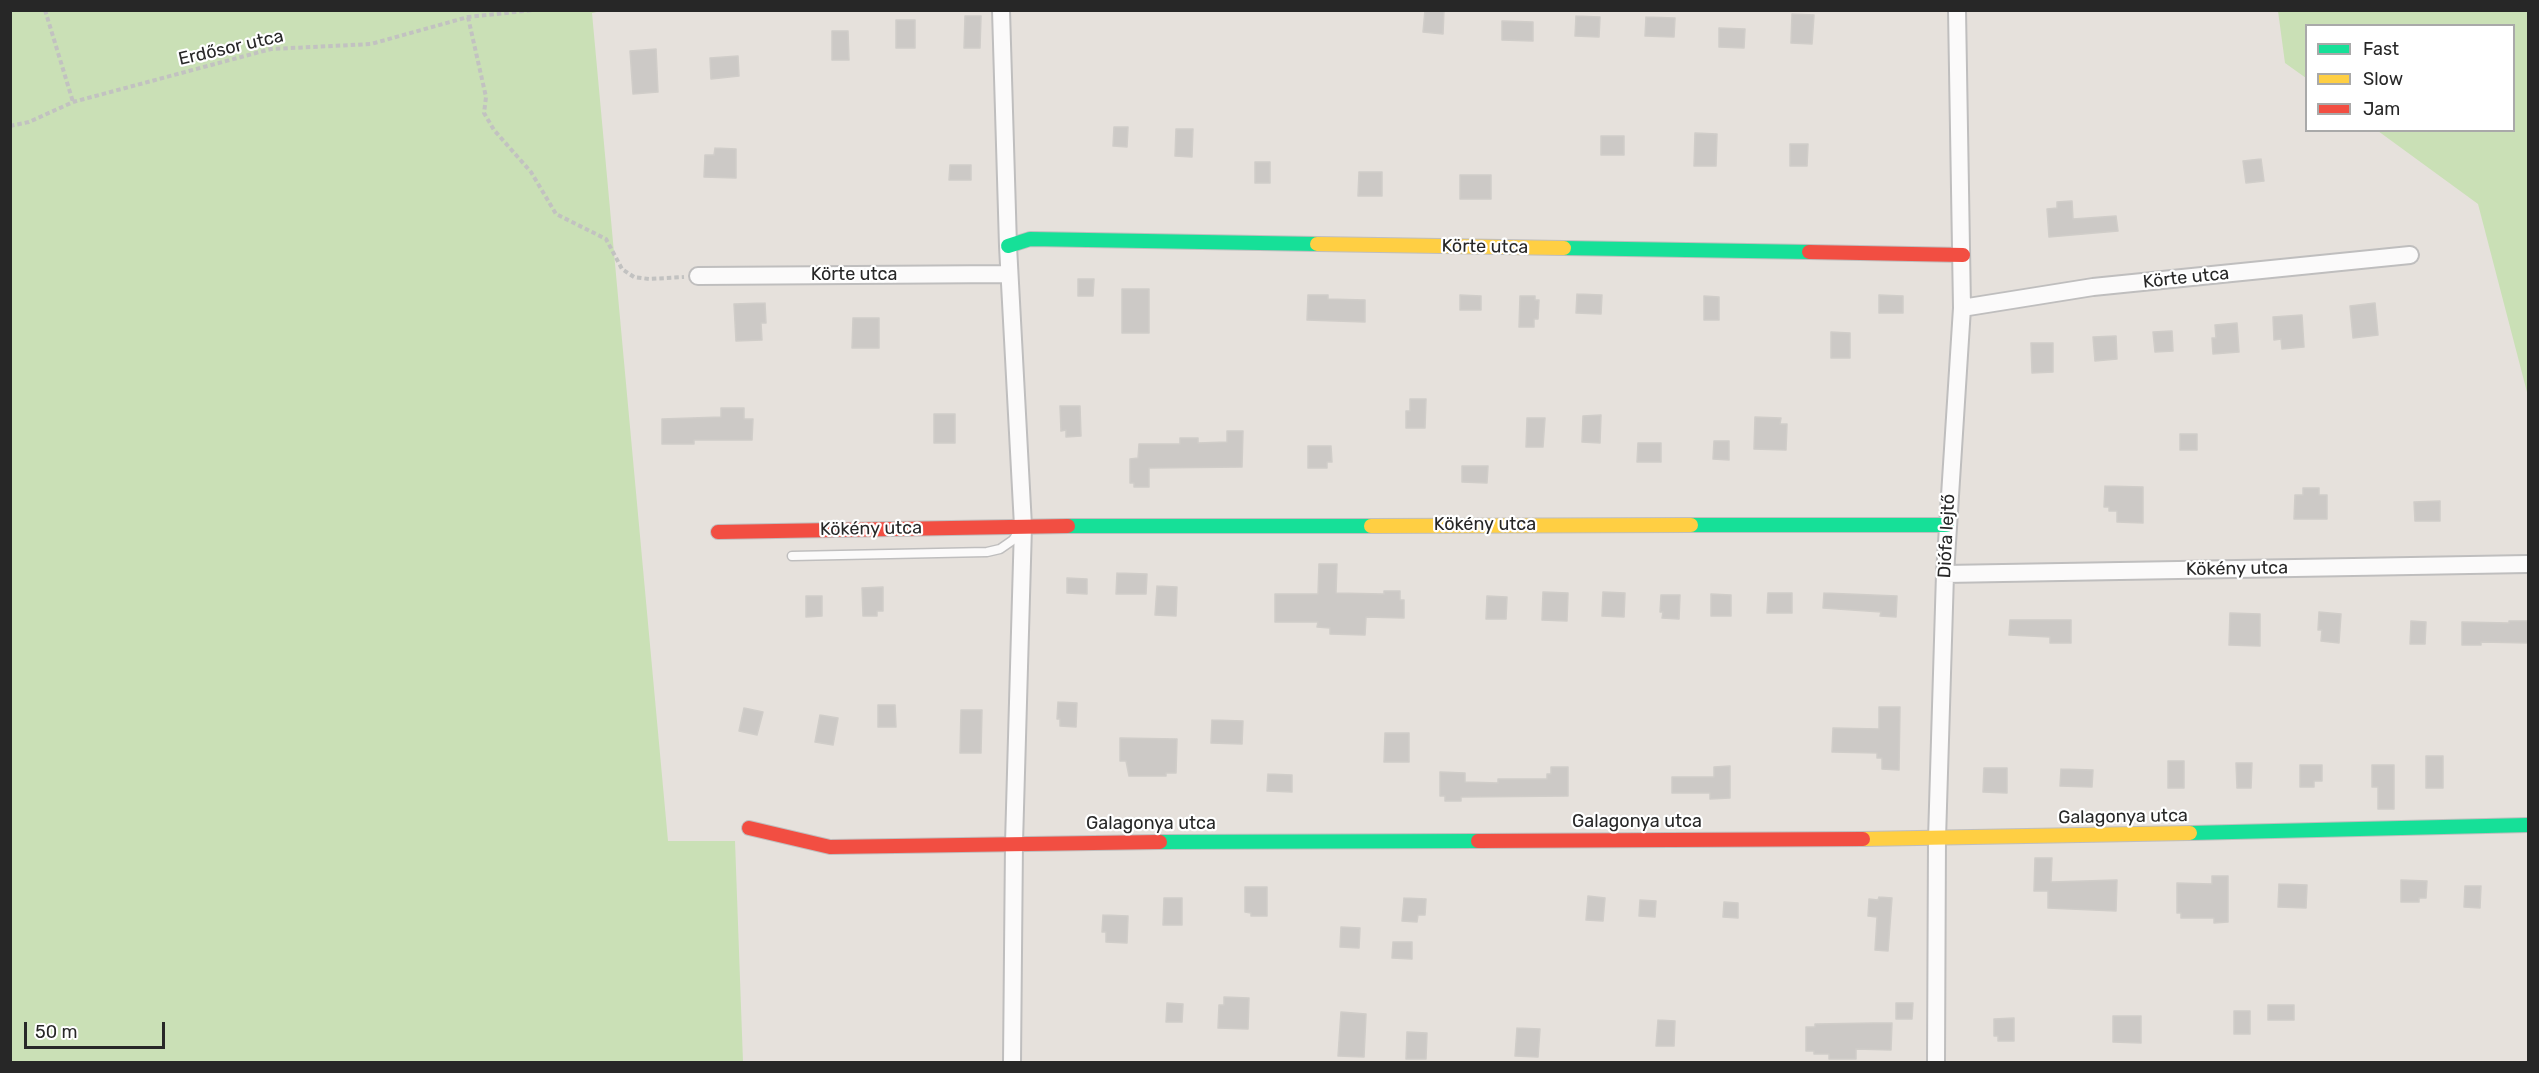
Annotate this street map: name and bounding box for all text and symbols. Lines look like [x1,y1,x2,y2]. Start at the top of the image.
legend [2305,24,2515,132]
street label: Erdősor utca [176,25,286,71]
text: Fast [2363,38,2399,60]
text: Slow [2363,68,2403,90]
text: Jam [2363,98,2400,120]
street label: Körte utca [1441,235,1529,259]
street label: Körte utca [2142,263,2230,293]
street label: Körte utca [811,264,897,286]
street label: Diófa lejtő [1934,493,1960,579]
street label: Kökény utca [1434,514,1536,536]
street label: Kökény utca [820,517,922,541]
street label: Kökény utca [2186,557,2288,581]
street label: Galagonya utca [2058,805,2188,829]
street label: Galagonya utca [1572,811,1702,833]
street label: Galagonya utca [1086,813,1216,835]
scale bar [27,1010,168,1048]
text: 50 m [35,1021,78,1043]

